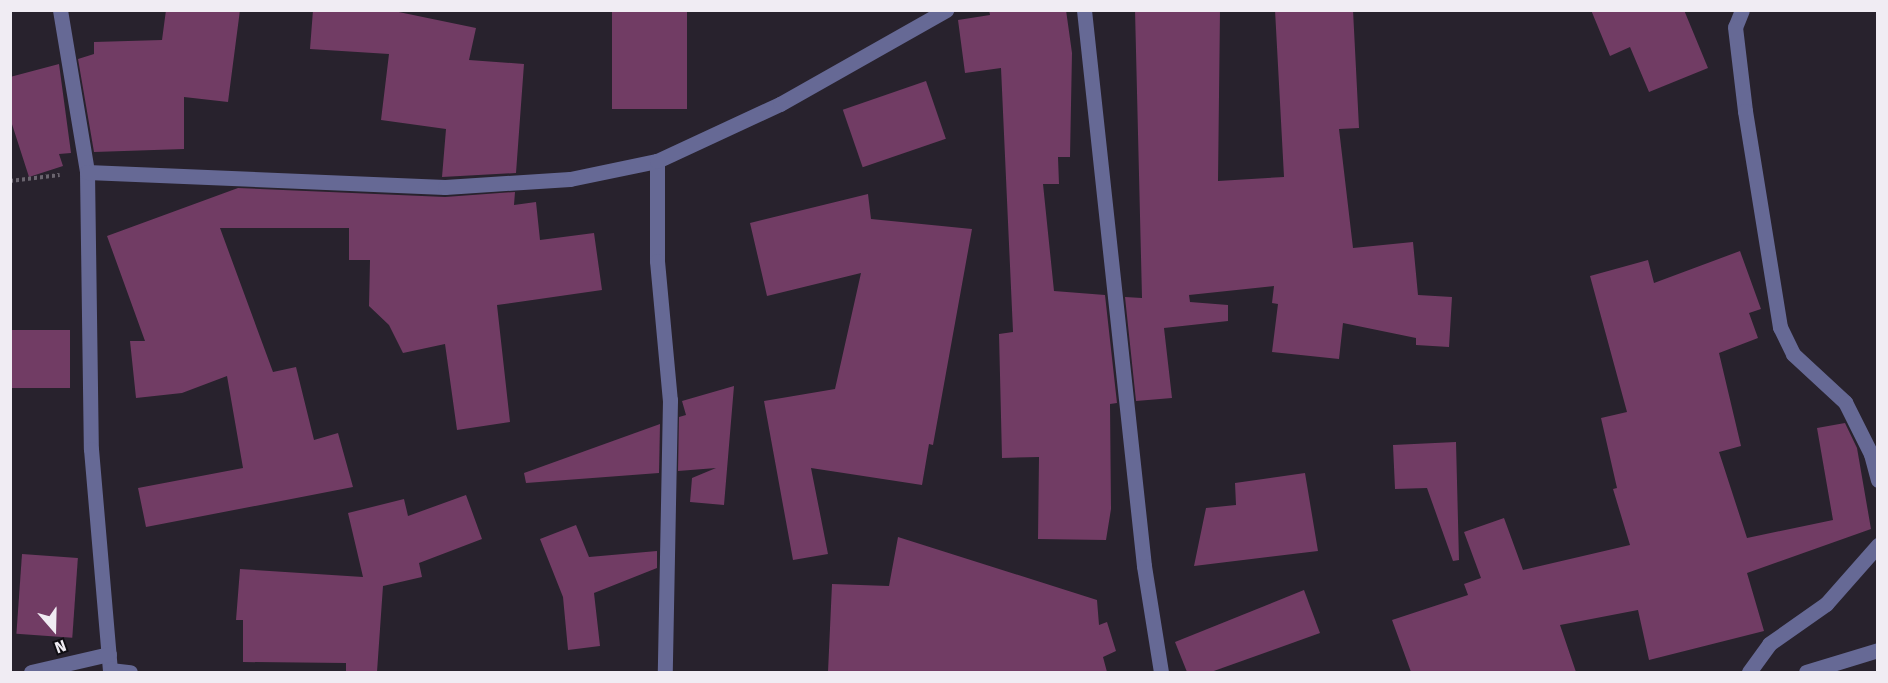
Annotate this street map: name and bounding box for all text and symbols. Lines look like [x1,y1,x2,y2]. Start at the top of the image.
north arrow [24,599,84,659]
text: N [52,636,69,657]

